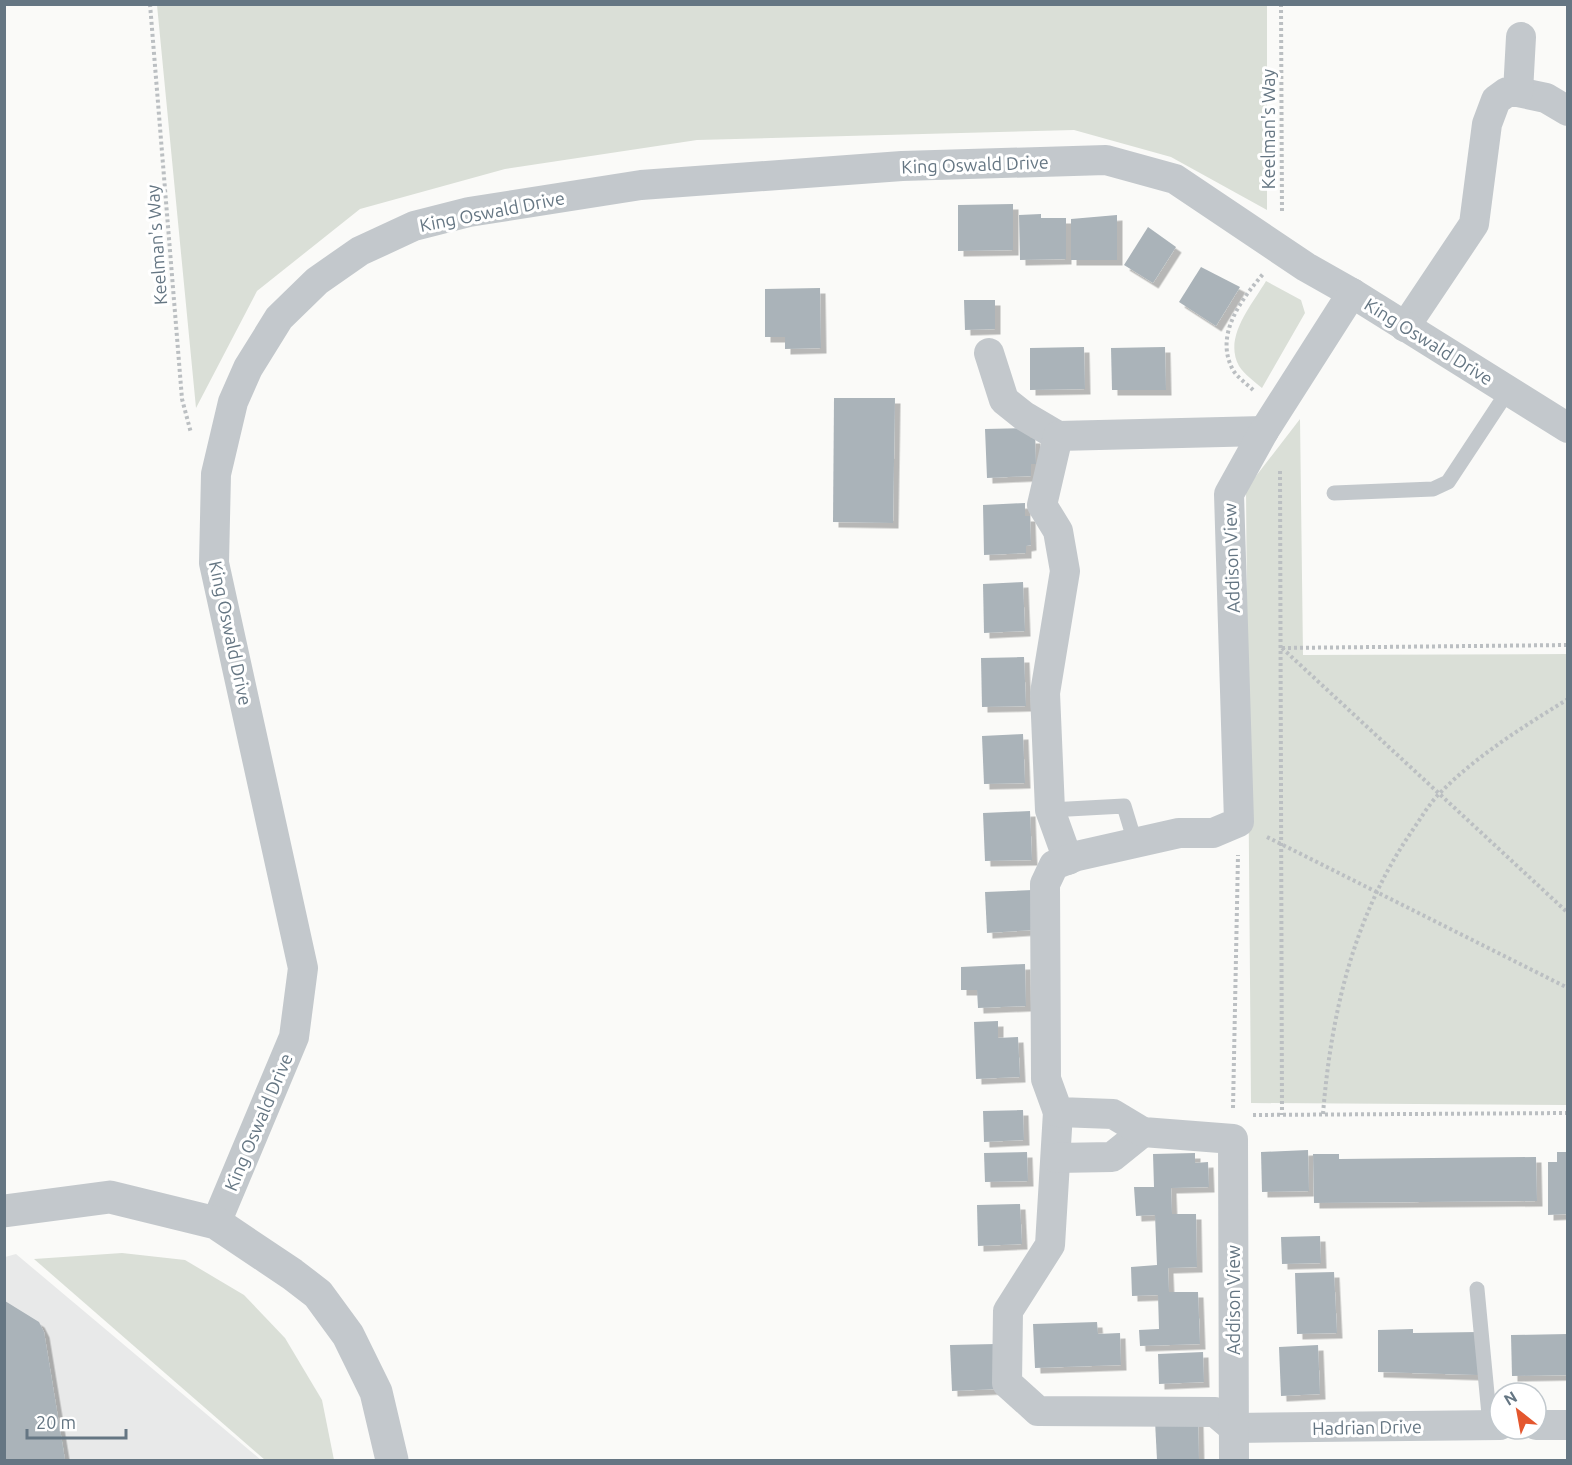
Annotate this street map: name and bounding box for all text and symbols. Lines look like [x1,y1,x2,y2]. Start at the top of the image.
street label: Keelman's Way [1258,68,1278,189]
street label: King Oswald Drive [901,151,1049,177]
street label: Keelman's Way [142,184,170,306]
street label: King Oswald Drive [418,187,566,235]
street label: King Oswald Drive [1361,293,1497,389]
street label: Addison View [1219,503,1243,613]
street label: King Oswald Drive [206,559,256,707]
street label: King Oswald Drive [220,1050,296,1194]
street label: Addison View [1223,1245,1243,1355]
north arrow [1488,1381,1548,1441]
text: N [1501,1387,1520,1409]
scale bar [27,1402,126,1440]
text: 20 m [36,1412,76,1432]
street label: Hadrian Drive [1312,1416,1422,1438]

